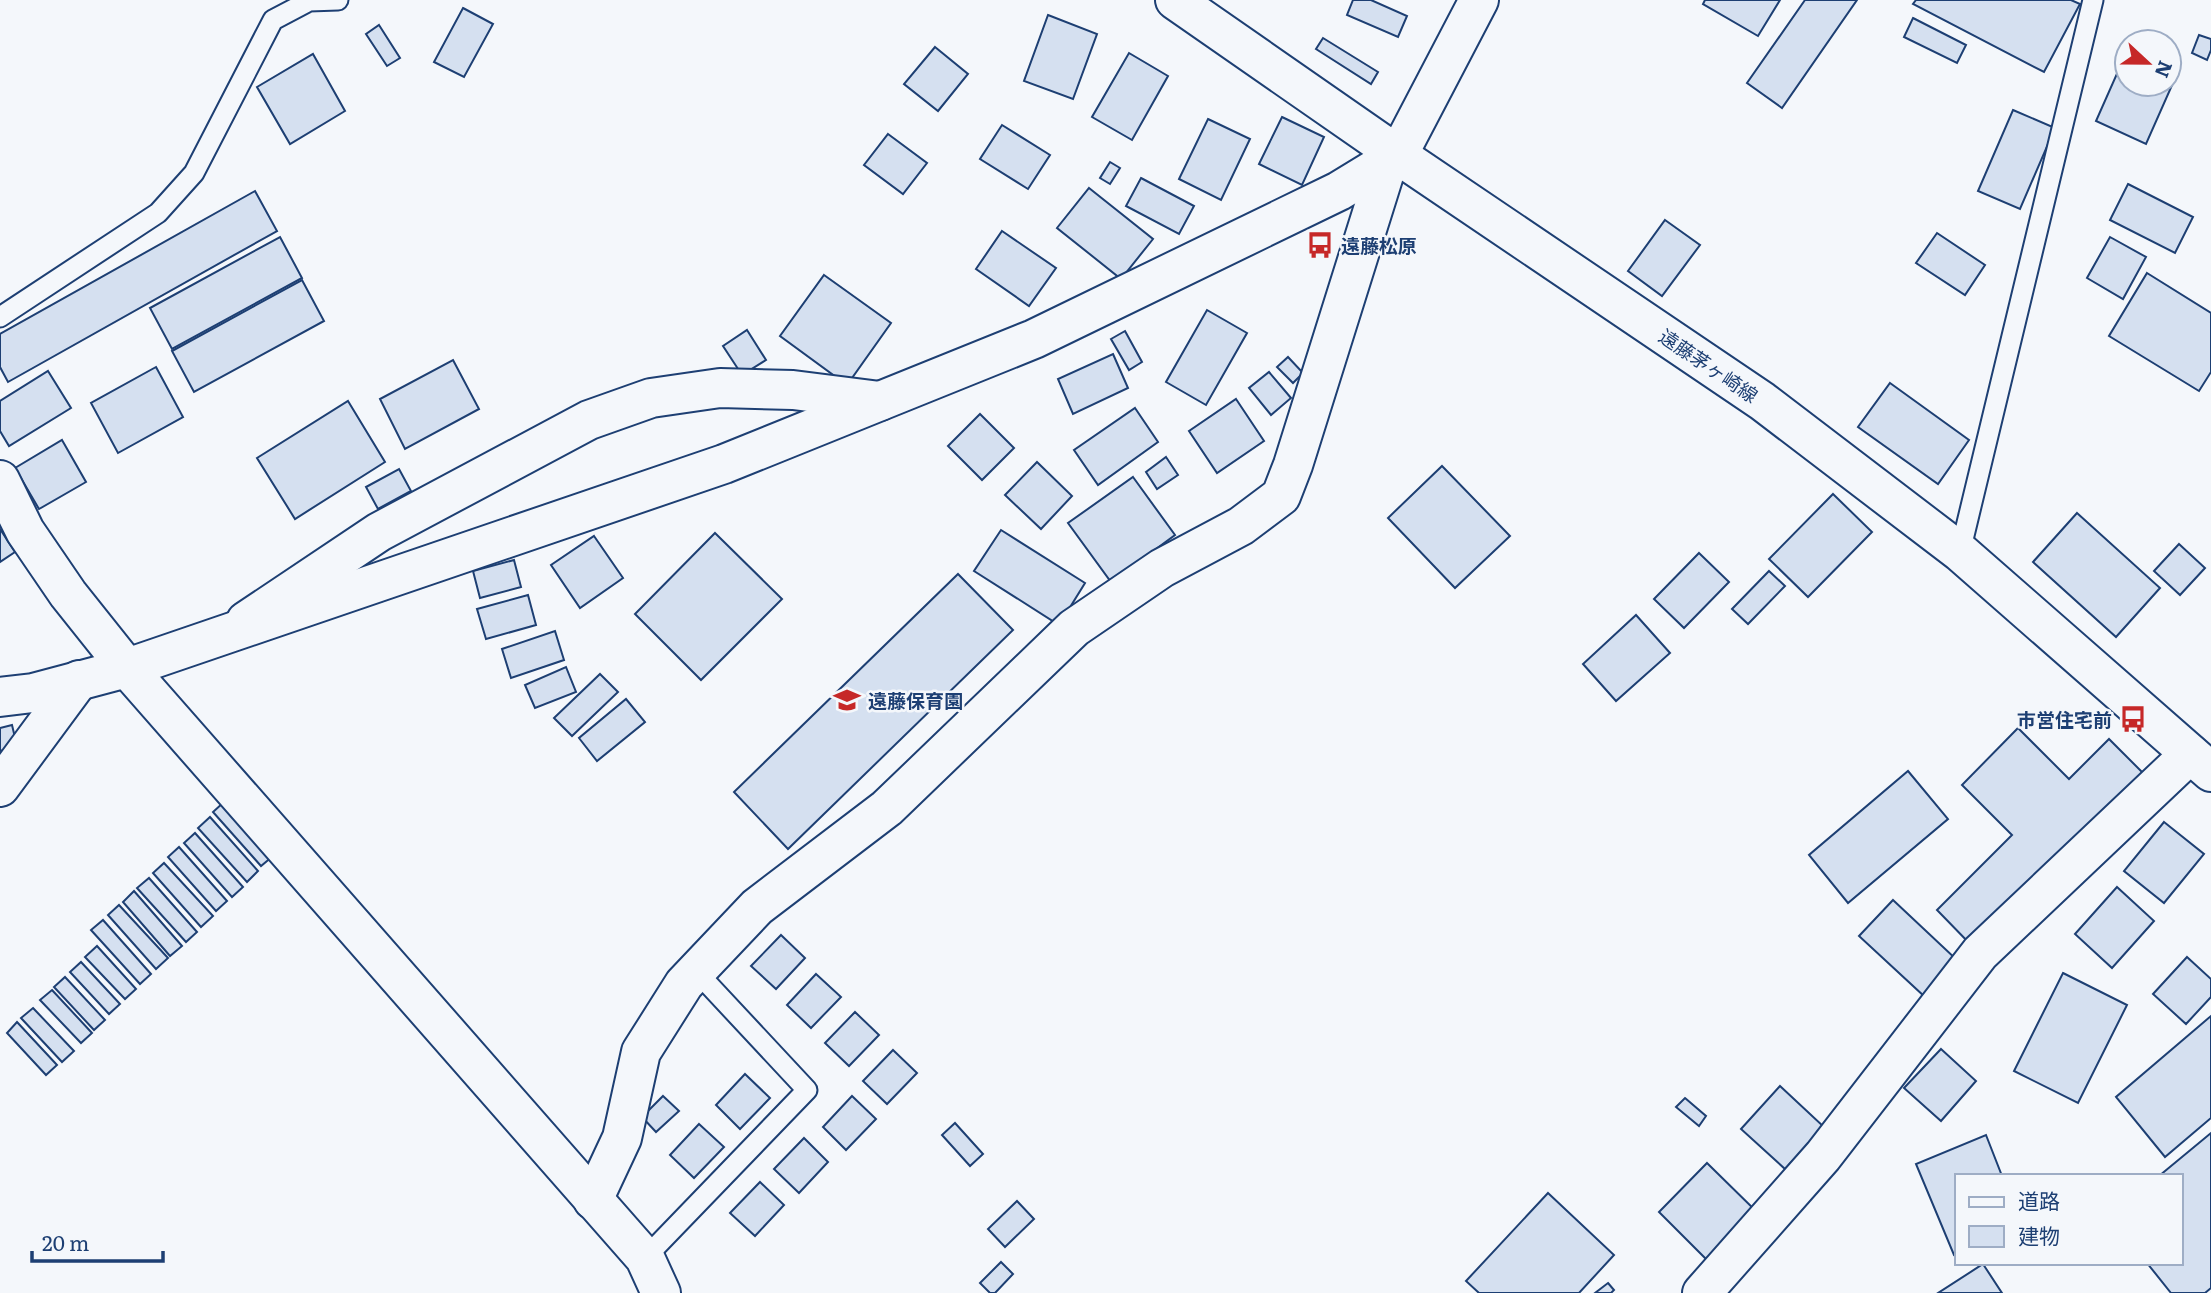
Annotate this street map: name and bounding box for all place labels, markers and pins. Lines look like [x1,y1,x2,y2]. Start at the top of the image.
bus stop icon: 遠藤松原 [1305,230,1335,260]
place label: 遠藤松原 [1341,231,1417,259]
school or university icon: 遠藤保育園 [832,685,862,715]
place label: 遠藤保育園 [868,686,963,714]
bus stop icon: 市営住宅前 [2118,704,2148,734]
place label: 市営住宅前 [2017,705,2112,733]

